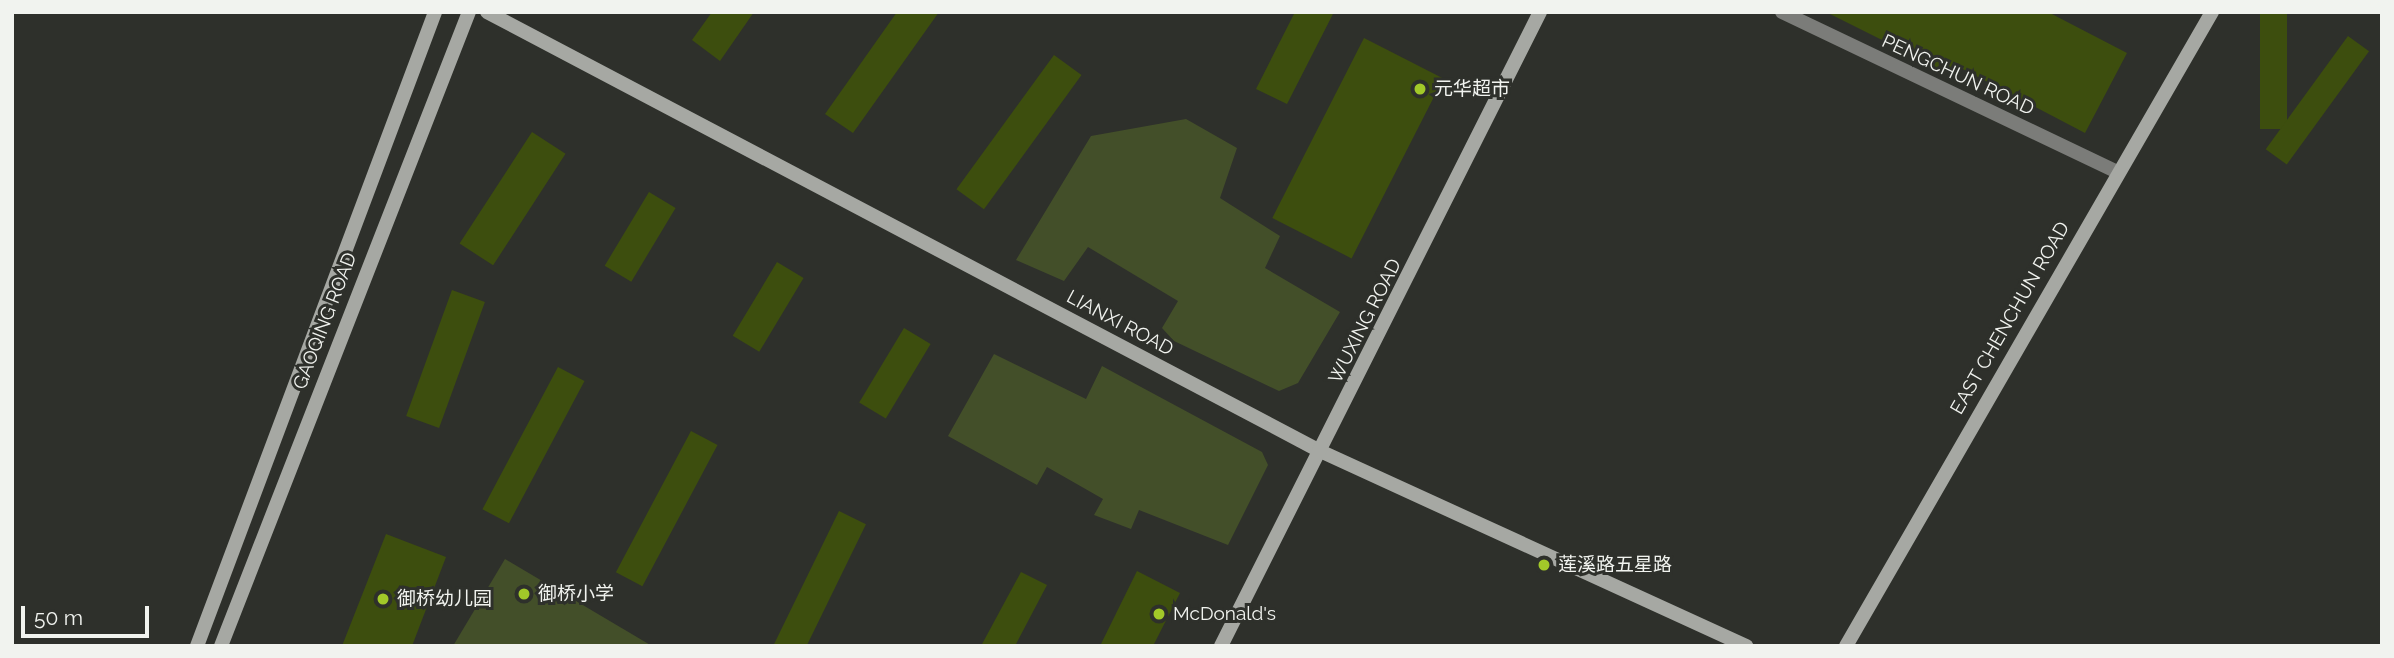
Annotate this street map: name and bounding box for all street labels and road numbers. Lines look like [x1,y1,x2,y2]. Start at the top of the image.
street label: PENGCHUN ROAD [1878,30,2038,120]
street label: EAST CHENCHUN ROAD [1945,217,2075,419]
street label: GAOQING ROAD [288,249,362,393]
street label: WUXING ROAD [1324,255,1406,387]
street label: LIANXI ROAD [1063,285,1177,361]

